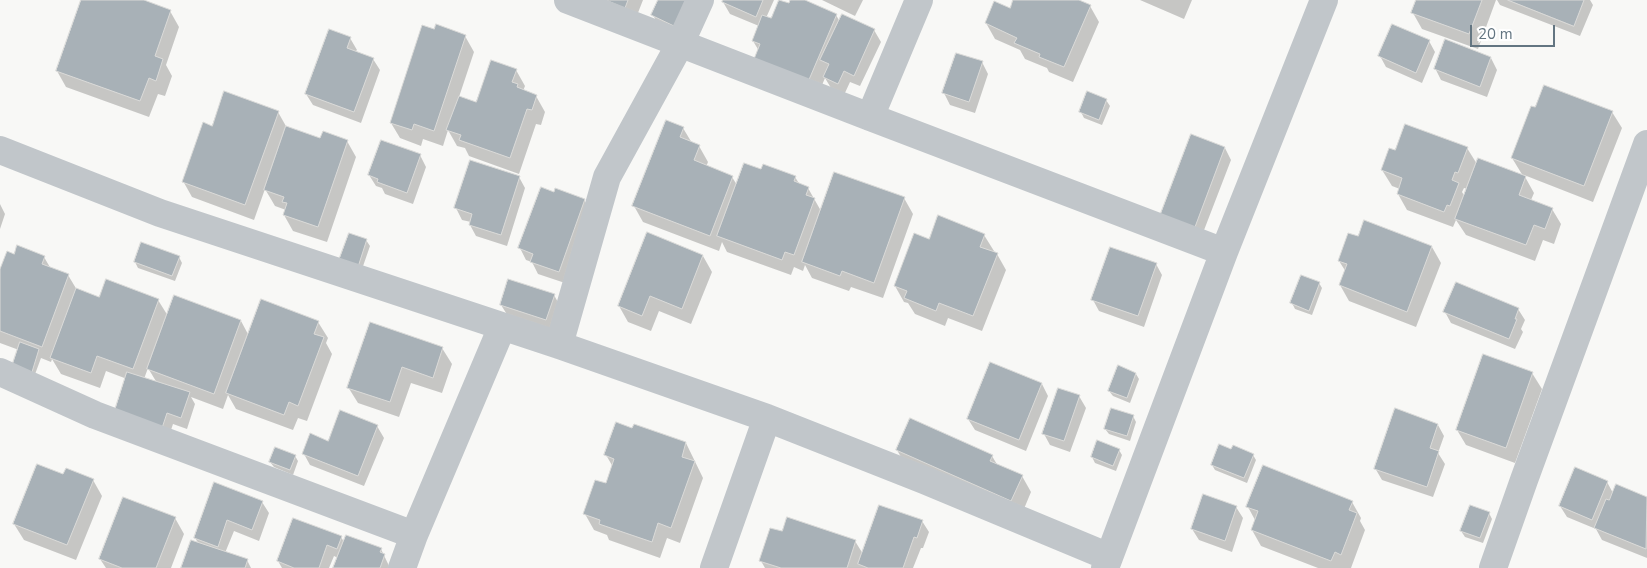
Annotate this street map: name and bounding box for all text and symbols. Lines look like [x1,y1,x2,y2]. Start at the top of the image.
scale bar [1472,15,1557,47]
text: 20 m [1478,24,1513,44]

